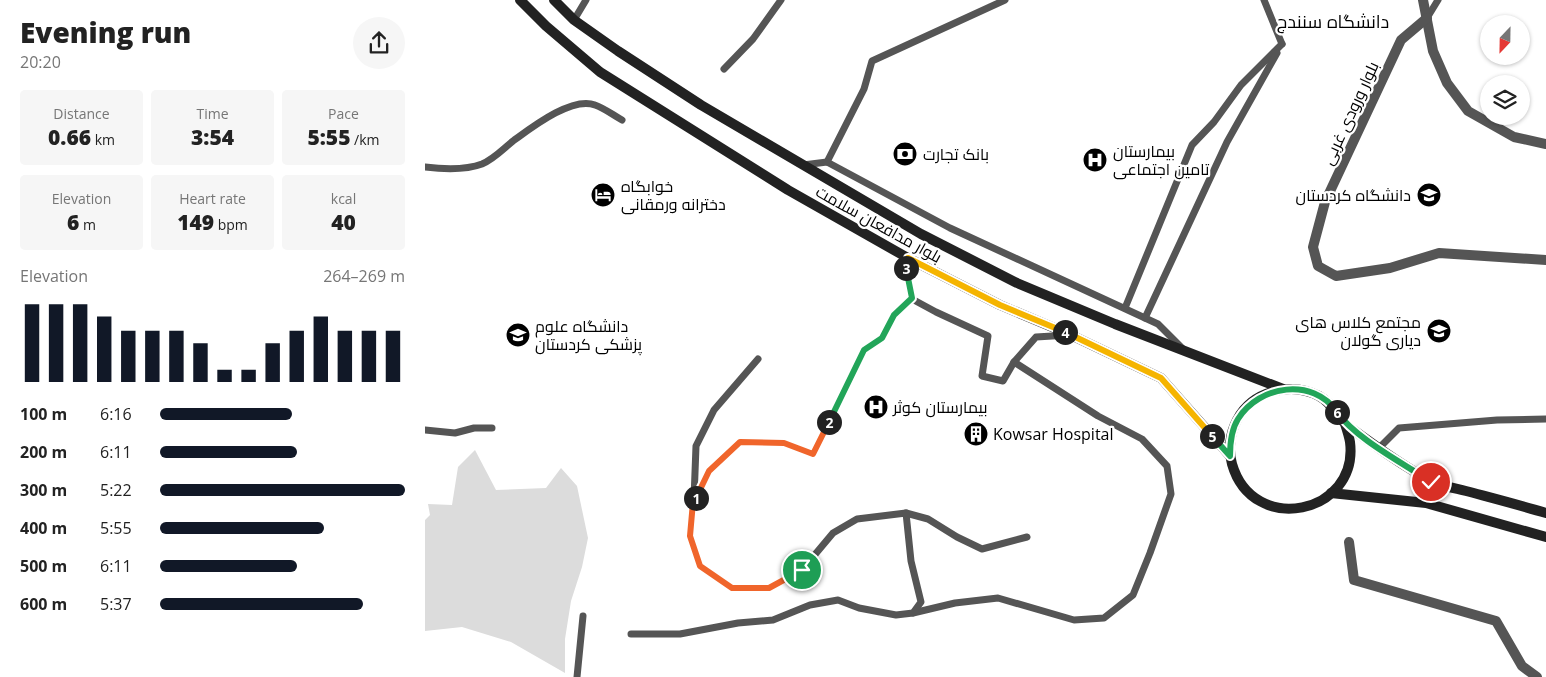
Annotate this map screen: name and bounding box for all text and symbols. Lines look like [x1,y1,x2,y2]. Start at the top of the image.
district label: دانشگاه سنندج [1277,9,1389,34]
text: Evening run [20,13,191,51]
north arrow [1480,15,1530,65]
map controls [1480,15,1530,125]
button: share [353,17,405,69]
text: 20:20 [20,51,61,73]
street label: بلوار ورودی غربی [1316,58,1384,168]
button: layers [1480,75,1530,125]
text: Distance [53,104,110,123]
text: Time [196,104,229,123]
text: Pace [328,104,359,123]
text: 0.66 [48,123,91,151]
text: 3:54 [191,123,234,151]
text: 5:55 [307,123,350,151]
text: km [91,130,115,149]
text: /km [350,130,380,149]
place label: بیمارستان تامین اجتماعی [1113,140,1210,180]
bank icon: بانک تجارت [892,141,918,167]
place label: بانک تجارت [923,143,989,165]
hospital icon: بیمارستان تامین اجتماعی [1082,147,1108,173]
place label: خوابگاه دخترانه ورمقانی [621,175,726,215]
street label: بلوار مدافعان سلامت [812,180,946,268]
hotel icon: خوابگاه دخترانه ورمقانی [590,182,616,208]
school or university icon: دانشگاه کردستان [1416,182,1442,208]
place label: دانشگاه کردستان [1296,184,1411,206]
text: Elevation [52,189,111,208]
text: Heart rate [179,189,246,208]
text: kcal [331,189,356,208]
text: 6 [67,208,79,236]
text: 149 [177,208,214,236]
text: 40 [331,208,356,236]
text: m [79,215,96,234]
text: bpm [214,215,248,234]
pin: 3 [893,256,919,280]
text: 3 [902,259,911,278]
text: Elevation [20,265,88,287]
text: 264–269 m [323,265,405,287]
place label: مجتمع کلاس های دیاری گولان [1295,311,1421,351]
place label: دانشگاه علوم پزشکی کردستان [535,315,643,356]
school or university icon: مجتمع کلاس های دیاری گولان [1426,318,1452,344]
pin: 4 [1053,320,1077,344]
school or university icon: دانشگاه علوم پزشکی کردستان [505,322,531,348]
text: 4 [1061,323,1070,342]
hospital icon: بیمارستان کوثر [863,394,889,420]
place label: بیمارستان کوثر [892,396,988,418]
pin: 6 [1325,400,1349,424]
text: 100 m [20,403,67,425]
text: 6:16 [100,403,132,425]
text: 6 [1333,403,1342,422]
pin: 2 [817,410,841,434]
text: 2 [825,413,834,432]
building icon: Kowsar Hospital [963,421,989,447]
place label: Kowsar Hospital [993,423,1114,445]
pin: 5 [1199,424,1225,448]
text: 5 [1208,427,1217,446]
text: 200 m [20,441,67,463]
text: 6:11 [100,441,132,463]
pin [1410,461,1452,503]
icon: check [1417,468,1445,496]
text: 300 m [20,479,67,501]
text: 5:22 [100,479,132,501]
pin: 1 [683,486,709,510]
text: 1 [692,489,701,508]
text: 400 m [20,517,67,539]
text: 5:55 [100,517,132,539]
pin [781,549,823,591]
text: 500 m [20,555,67,577]
text: 6:11 [100,555,132,577]
icon: arrive [788,556,816,584]
text: 600 m [20,593,67,615]
text: 5:37 [100,593,132,615]

